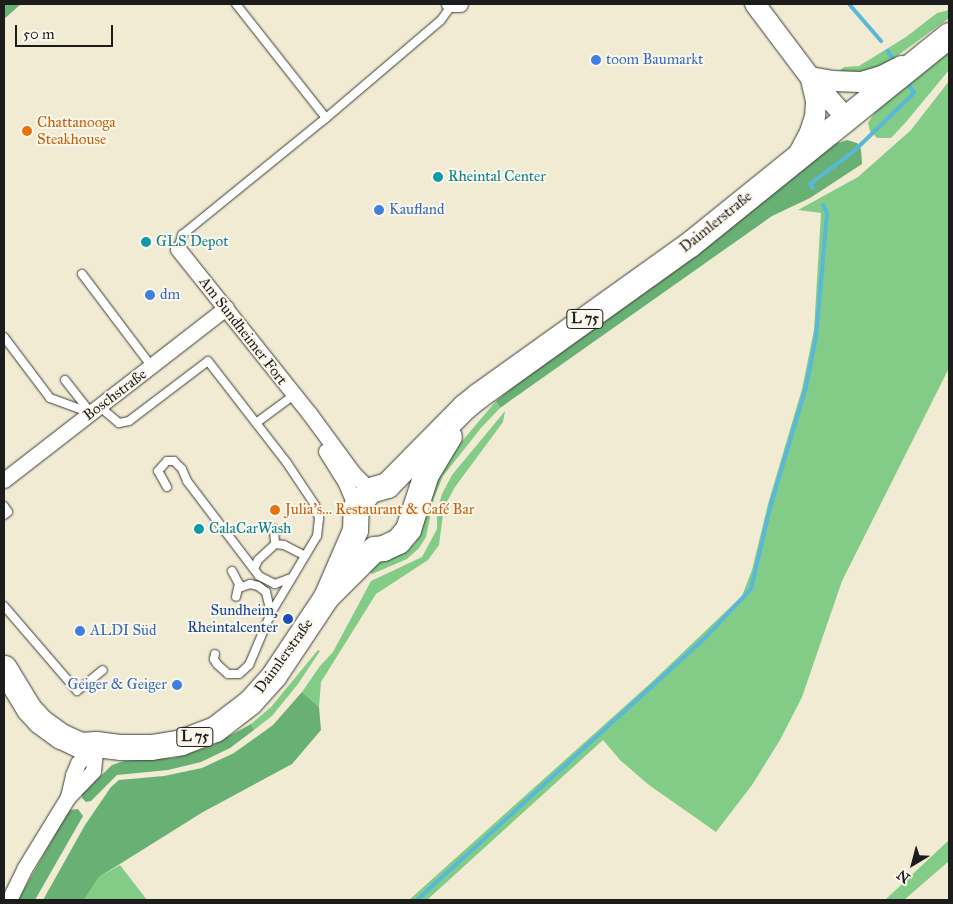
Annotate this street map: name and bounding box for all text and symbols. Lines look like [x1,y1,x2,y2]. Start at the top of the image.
scale bar [18,15,115,47]
text: 50 m [23,25,55,43]
place label: toom Baumarkt [606,51,703,69]
marker: toom Baumarkt [590,54,602,66]
place label: Chattanooga Steakhouse [37,113,116,148]
marker: Chattanooga Steakhouse [21,125,33,137]
place label: Rheintal Center [448,168,546,186]
marker: Rheintal Center [432,171,444,183]
street label: Daimlerstraße [676,187,756,257]
place label: Kaufland [389,201,444,219]
marker: Kaufland [373,204,385,216]
place label: GLS Depot [156,233,228,251]
marker: GLS Depot [140,236,152,248]
street label: Am Sundheimer Fort [195,273,291,389]
place label: dm [160,286,180,304]
marker: dm [144,289,156,301]
road number: L 75 [566,308,604,330]
street label: Boschstraße [80,365,150,425]
place label: Julia’s… Restaurant & Café Bar [285,501,474,519]
marker: Julia’s… Restaurant & Café Bar [269,504,281,516]
place label: CalaCarWash [209,520,291,538]
marker: CalaCarWash [193,523,205,535]
place label: Sundheim, Rheintalcenter [187,601,278,636]
marker: Sundheim, Rheintalcenter [282,613,294,625]
street label: Daimlerstraße [251,615,317,697]
place label: ALDI Süd [90,622,157,640]
marker: ALDI Süd [74,625,86,637]
place label: Geiger & Geiger [67,676,167,694]
marker: Geiger & Geiger [171,679,183,691]
road number: L 75 [176,726,214,749]
north arrow [888,839,938,889]
text: N [894,866,914,887]

